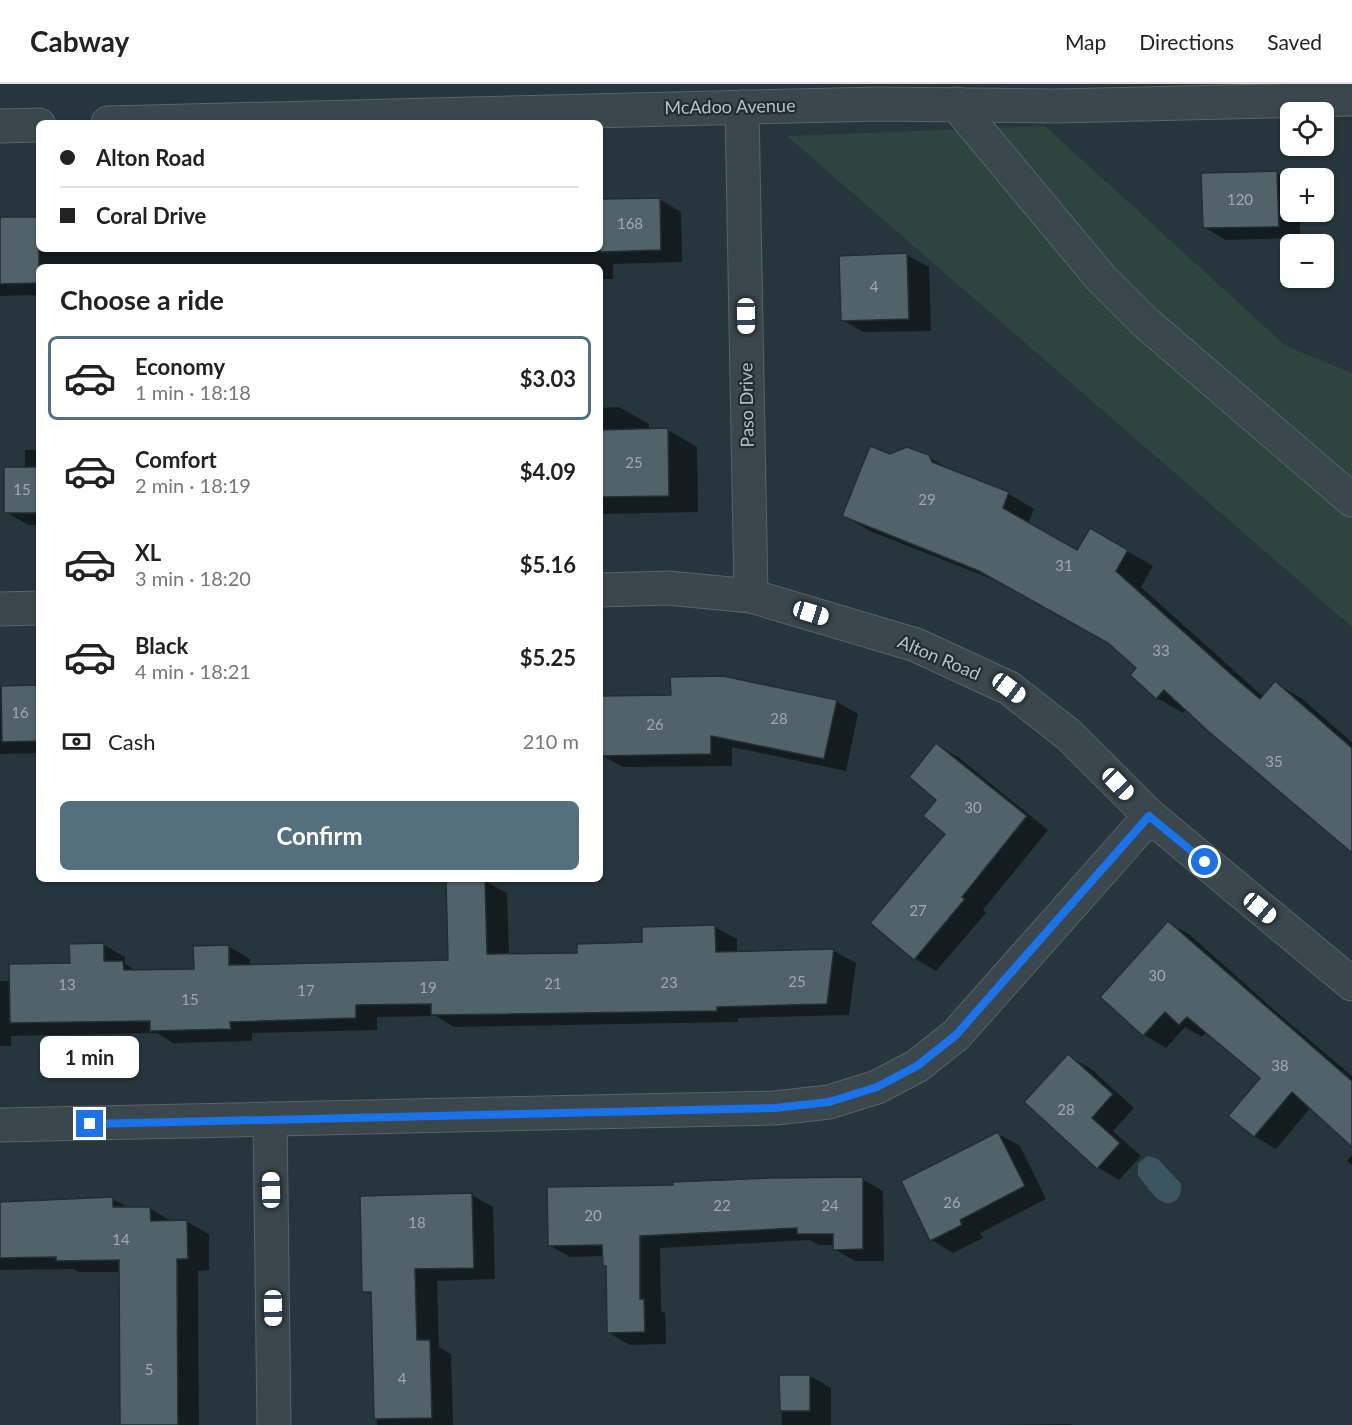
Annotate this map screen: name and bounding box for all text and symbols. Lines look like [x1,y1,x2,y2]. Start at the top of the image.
text: Cabway [30,24,129,58]
text: Map [1065,29,1106,54]
text: Directions [1139,29,1234,54]
text: Saved [1267,29,1322,54]
street label: McAdoo Avenue [664,94,796,118]
map controls [1280,102,1334,288]
button: locate [1280,102,1334,156]
text: Alton Road [96,144,205,171]
button: + [1280,168,1334,222]
house number: 120 [1227,190,1253,208]
text: Coral Drive [96,202,206,229]
house number: 168 [617,214,643,232]
button: − [1280,234,1334,288]
house number: 4 [870,277,879,295]
text: Choose a ride [60,283,224,316]
car [737,298,755,334]
icon: car [63,351,117,405]
text: Economy [135,353,225,380]
street label: Paso Drive [734,362,758,448]
text: $3.03 [520,365,576,392]
text: 1 min · 18:18 [135,380,251,404]
icon: car [63,444,117,498]
text: Comfort [135,446,217,473]
house number: 25 [625,453,643,471]
text: $4.09 [520,458,576,485]
text: 2 min · 18:19 [135,473,251,497]
house number: 15 [13,480,31,498]
house number: 29 [918,490,936,508]
icon: car [63,537,117,591]
text: XL [135,539,161,566]
text: $5.16 [520,551,576,578]
house number: 31 [1055,556,1073,574]
text: 3 min · 18:20 [135,566,251,590]
car [791,599,831,627]
icon: car [63,630,117,684]
street label: Alton Road [895,630,984,684]
text: Black [135,632,188,659]
house number: 33 [1152,641,1170,659]
text: $5.25 [520,644,576,671]
text: 4 min · 18:21 [135,659,251,683]
car [989,670,1029,706]
house number: 16 [11,703,29,721]
house number: 28 [770,709,788,727]
house number: 26 [646,715,664,733]
icon: cash [60,725,93,758]
text: Cash [108,728,155,755]
text: 210 m [523,729,579,753]
house number: 35 [1265,752,1283,770]
car [1099,765,1137,803]
house number: 30 [964,798,982,816]
button: Confirm [60,801,579,870]
route start [1191,848,1218,875]
car [1240,890,1280,926]
house number: 27 [909,901,927,919]
house number: 30 [1148,966,1166,984]
house number: 25 [788,972,806,990]
house number: 23 [660,973,678,991]
house number: 21 [544,974,562,992]
house number: 13 [58,975,76,993]
house number: 19 [419,978,437,996]
house number: 17 [297,981,315,999]
house number: 15 [181,990,199,1008]
callout: 1 min [40,1037,140,1079]
text: 1 min [65,1045,114,1069]
house number: 38 [1271,1056,1289,1074]
house number: 28 [1057,1100,1075,1118]
route end [76,1110,103,1137]
car [262,1172,280,1208]
house number: 26 [943,1193,961,1211]
house number: 22 [713,1196,731,1214]
house number: 24 [821,1196,839,1214]
house number: 20 [584,1206,602,1224]
house number: 18 [408,1213,426,1231]
house number: 14 [112,1230,130,1248]
car [264,1290,282,1326]
house number: 5 [145,1360,153,1378]
house number: 4 [398,1369,407,1387]

